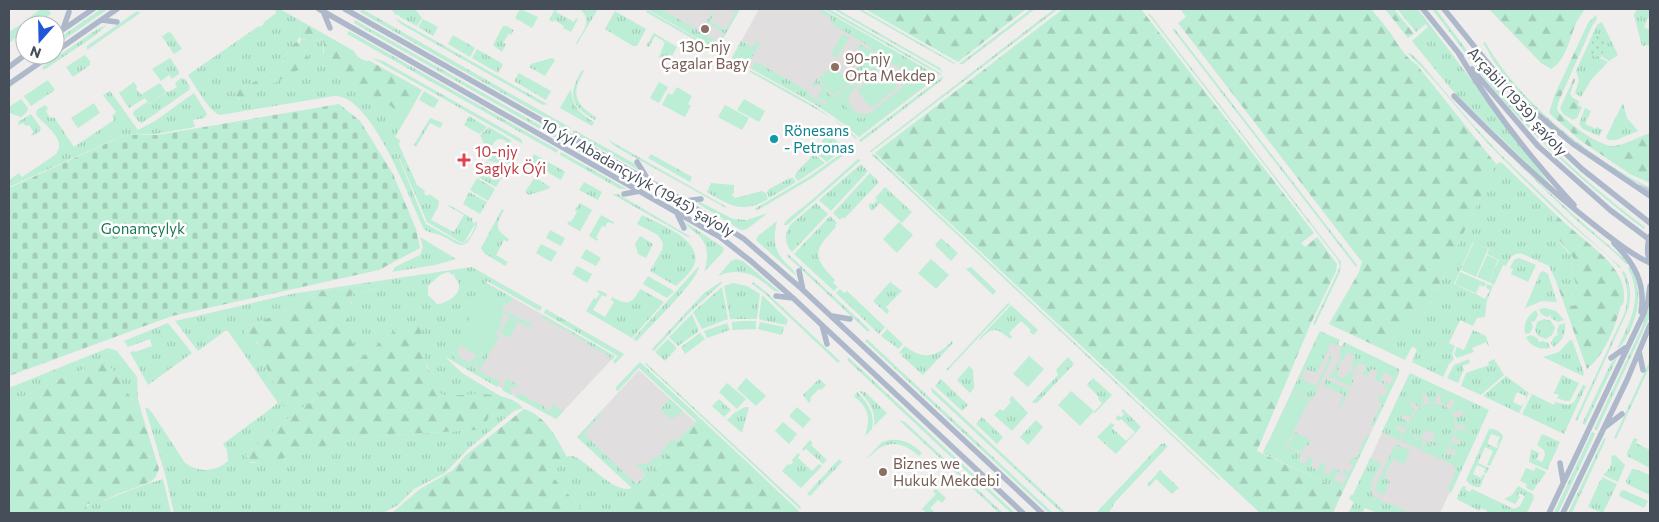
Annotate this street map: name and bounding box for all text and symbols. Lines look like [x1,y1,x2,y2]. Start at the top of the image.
north arrow [15,15,65,65]
marker: 130-njy Çagalar Bagy [699,23,711,35]
place label: 130-njy Çagalar Bagy [661,37,749,72]
text: N [28,43,43,62]
street label: Arçabil (1939) şaýoly [1464,43,1572,159]
place label: 90-njy Orta Mekdep [845,49,936,84]
marker: 90-njy Orta Mekdep [829,61,841,73]
street label: 10 ýyl Abadançylyk (1945) şaýoly [538,114,738,240]
place label: Rönesans - Petronas [784,121,854,156]
marker: Rönesans - Petronas [768,133,780,145]
place label: 10-njy Saglyk Öýi [475,142,546,177]
marker: 10-njy Saglyk Öýi [457,153,471,167]
park label: Gonamçylyk [101,219,185,237]
place label: Biznes we Hukuk Mekdebi [893,454,1000,489]
marker: Biznes we Hukuk Mekdebi [877,466,889,478]

